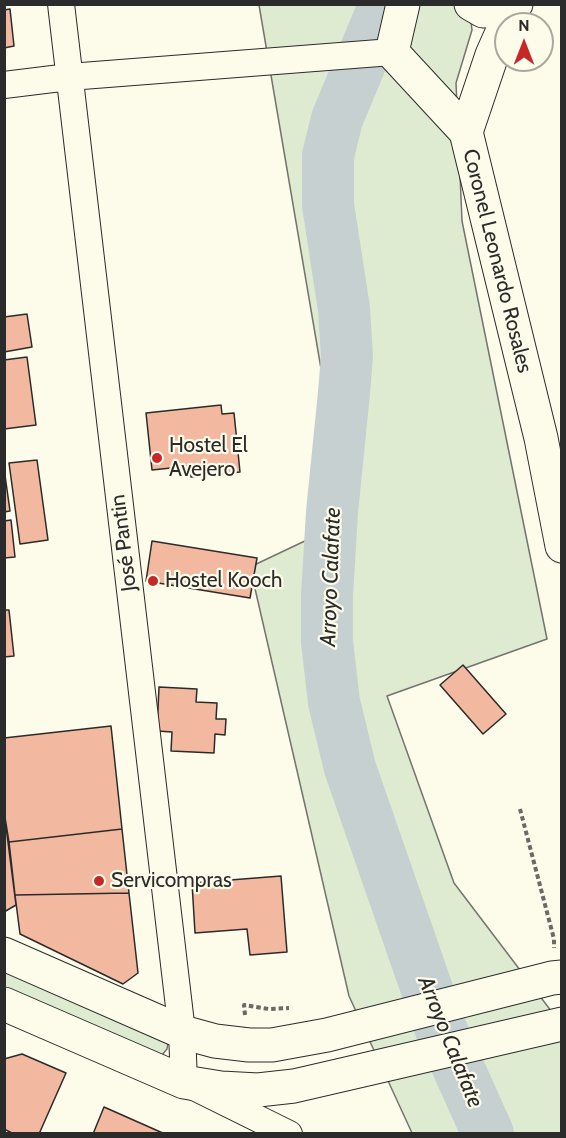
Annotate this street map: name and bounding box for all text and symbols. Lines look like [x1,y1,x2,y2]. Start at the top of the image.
north arrow [494,12,554,72]
text: N [518,16,530,35]
street label: Coronel Leonardo Rosales [457,146,537,376]
place label: Hostel El Avejero [169,433,248,483]
marker: Hostel El Avejero [150,451,164,465]
street label: José Pantin [106,493,142,593]
water label: Arroyo Calafate [315,507,347,647]
place label: Hostel Kooch [165,568,282,594]
marker: Hostel Kooch [146,574,160,588]
place label: Servicompras [111,868,232,894]
marker: Servicompras [92,874,106,888]
water label: Arroyo Calafate [412,973,488,1111]

